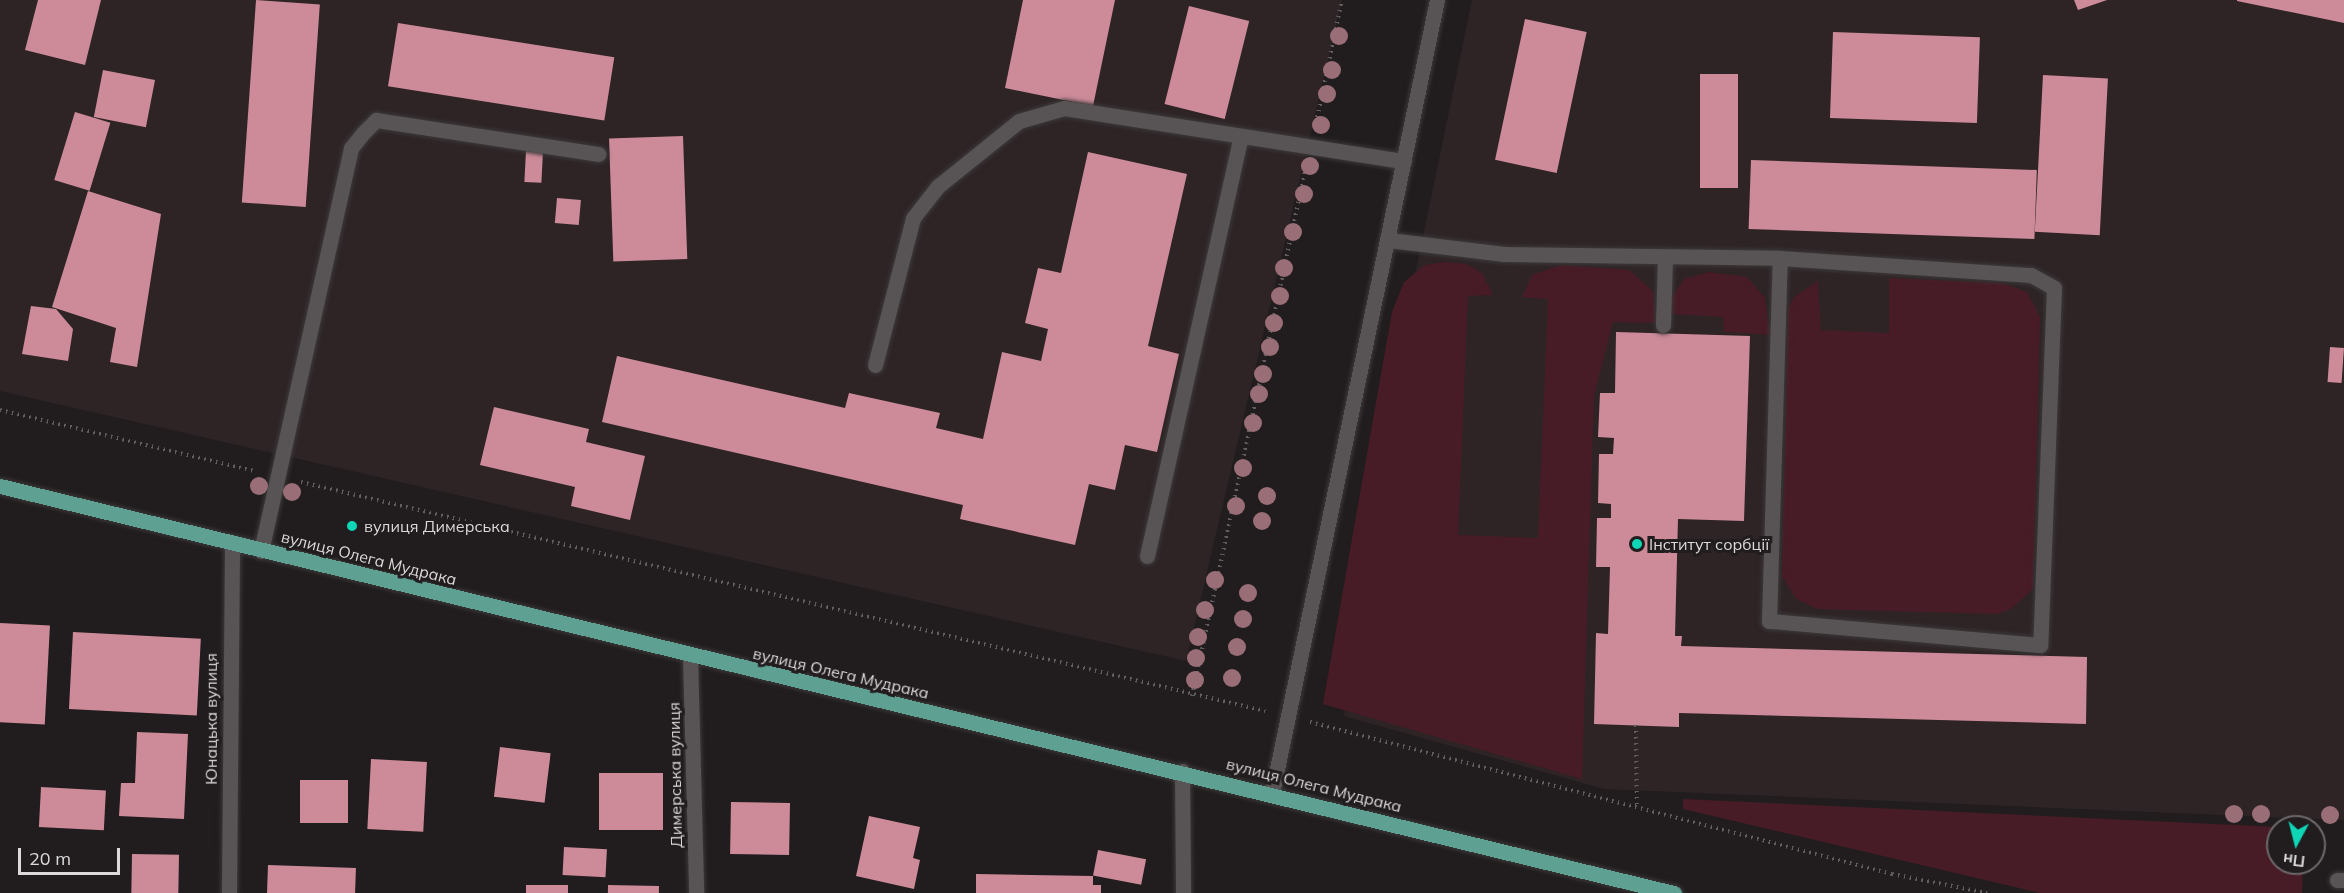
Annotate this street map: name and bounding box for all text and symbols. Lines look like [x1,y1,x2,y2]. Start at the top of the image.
place label: вулиця Димерська [364,516,510,536]
marker: вулиця Димерська [345,519,359,533]
street label: вулиця Олега Мудрака [279,527,459,589]
place label: Інститут сорбції [1649,534,1769,554]
marker: Інститут сорбції [1630,537,1644,551]
street label: вулиця Олега Мудрака [751,643,931,703]
street label: Юнацька вулиця [201,653,221,785]
street label: Димерська вулиця [664,702,686,848]
street label: вулиця Олега Мудрака [1224,754,1404,816]
north arrow [2266,815,2326,875]
scale bar [21,836,123,874]
text: 20 m [29,847,71,870]
text: Пн [2282,850,2306,872]

